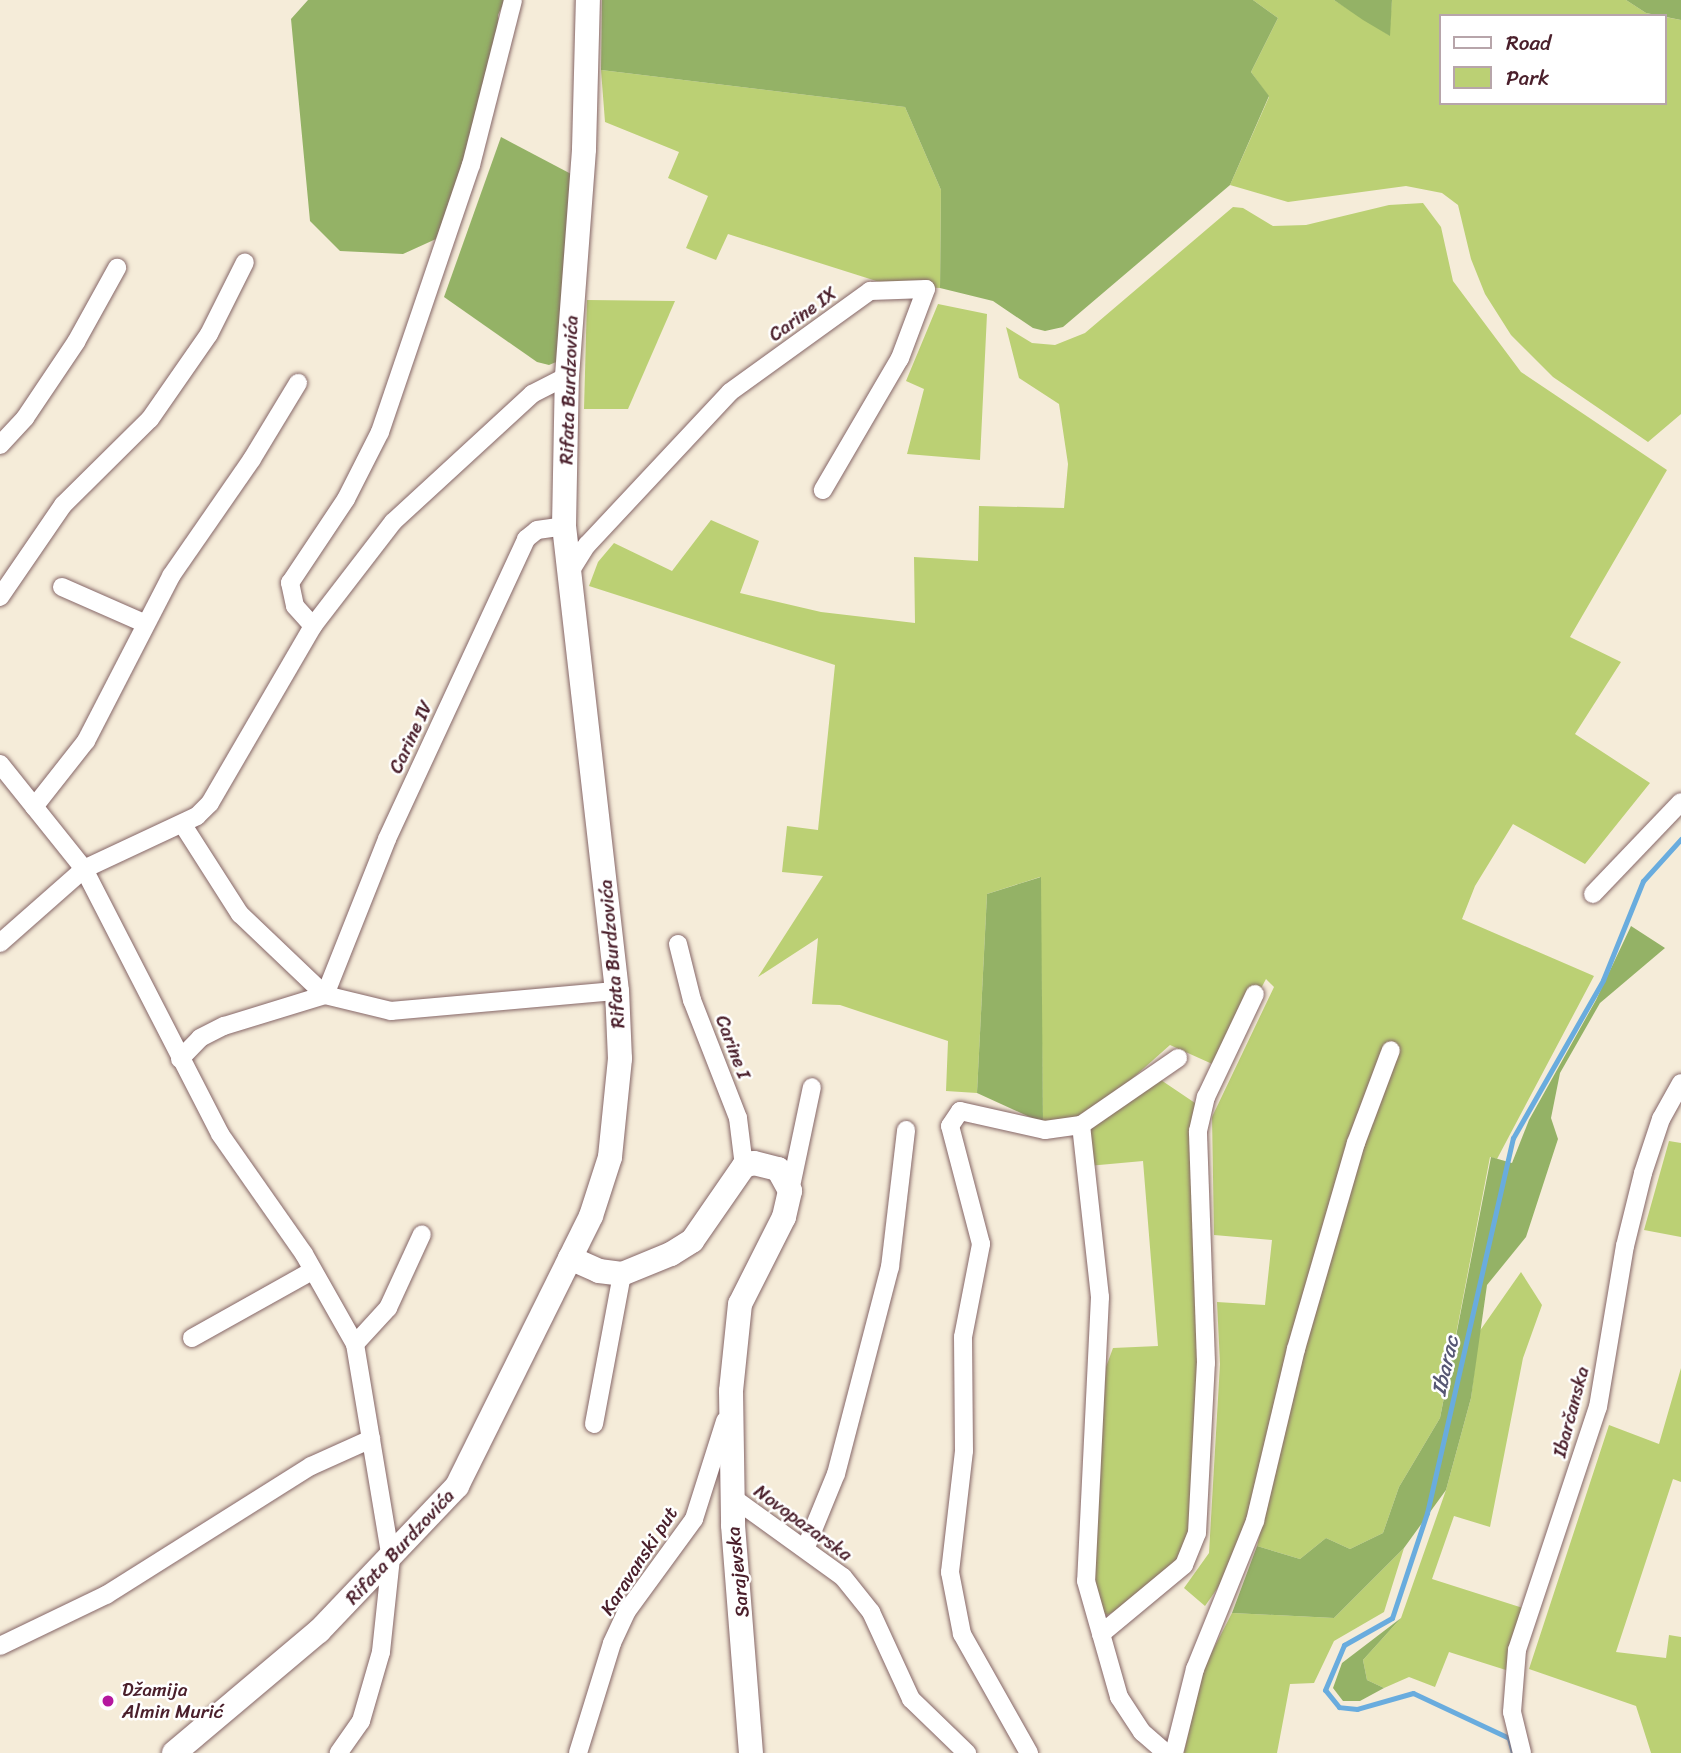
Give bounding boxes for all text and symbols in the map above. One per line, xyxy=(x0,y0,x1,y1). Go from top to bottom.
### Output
legend xyxy=(1440,14,1667,105)
text: Road xyxy=(1506,24,1551,62)
text: Park xyxy=(1506,59,1549,97)
street label: Carine IX xyxy=(764,282,842,346)
street label: Rifata Burdzovića xyxy=(555,315,583,465)
street label: Carine IV xyxy=(384,697,438,777)
street label: Rifata Burdzovića xyxy=(594,879,630,1029)
street label: Carine I xyxy=(710,1012,756,1082)
water label: Ibarac xyxy=(1426,1334,1464,1398)
street label: Ibarčanska xyxy=(1548,1364,1594,1460)
street label: Novopazarska xyxy=(750,1480,856,1566)
street label: Rifata Burdzovića xyxy=(341,1485,459,1609)
street label: Karavanski put xyxy=(595,1503,683,1619)
street label: Sarajevska xyxy=(722,1525,754,1619)
place label: Džamija Almin Murić xyxy=(122,1679,223,1723)
marker: Džamija Almin Murić xyxy=(100,1693,116,1709)

